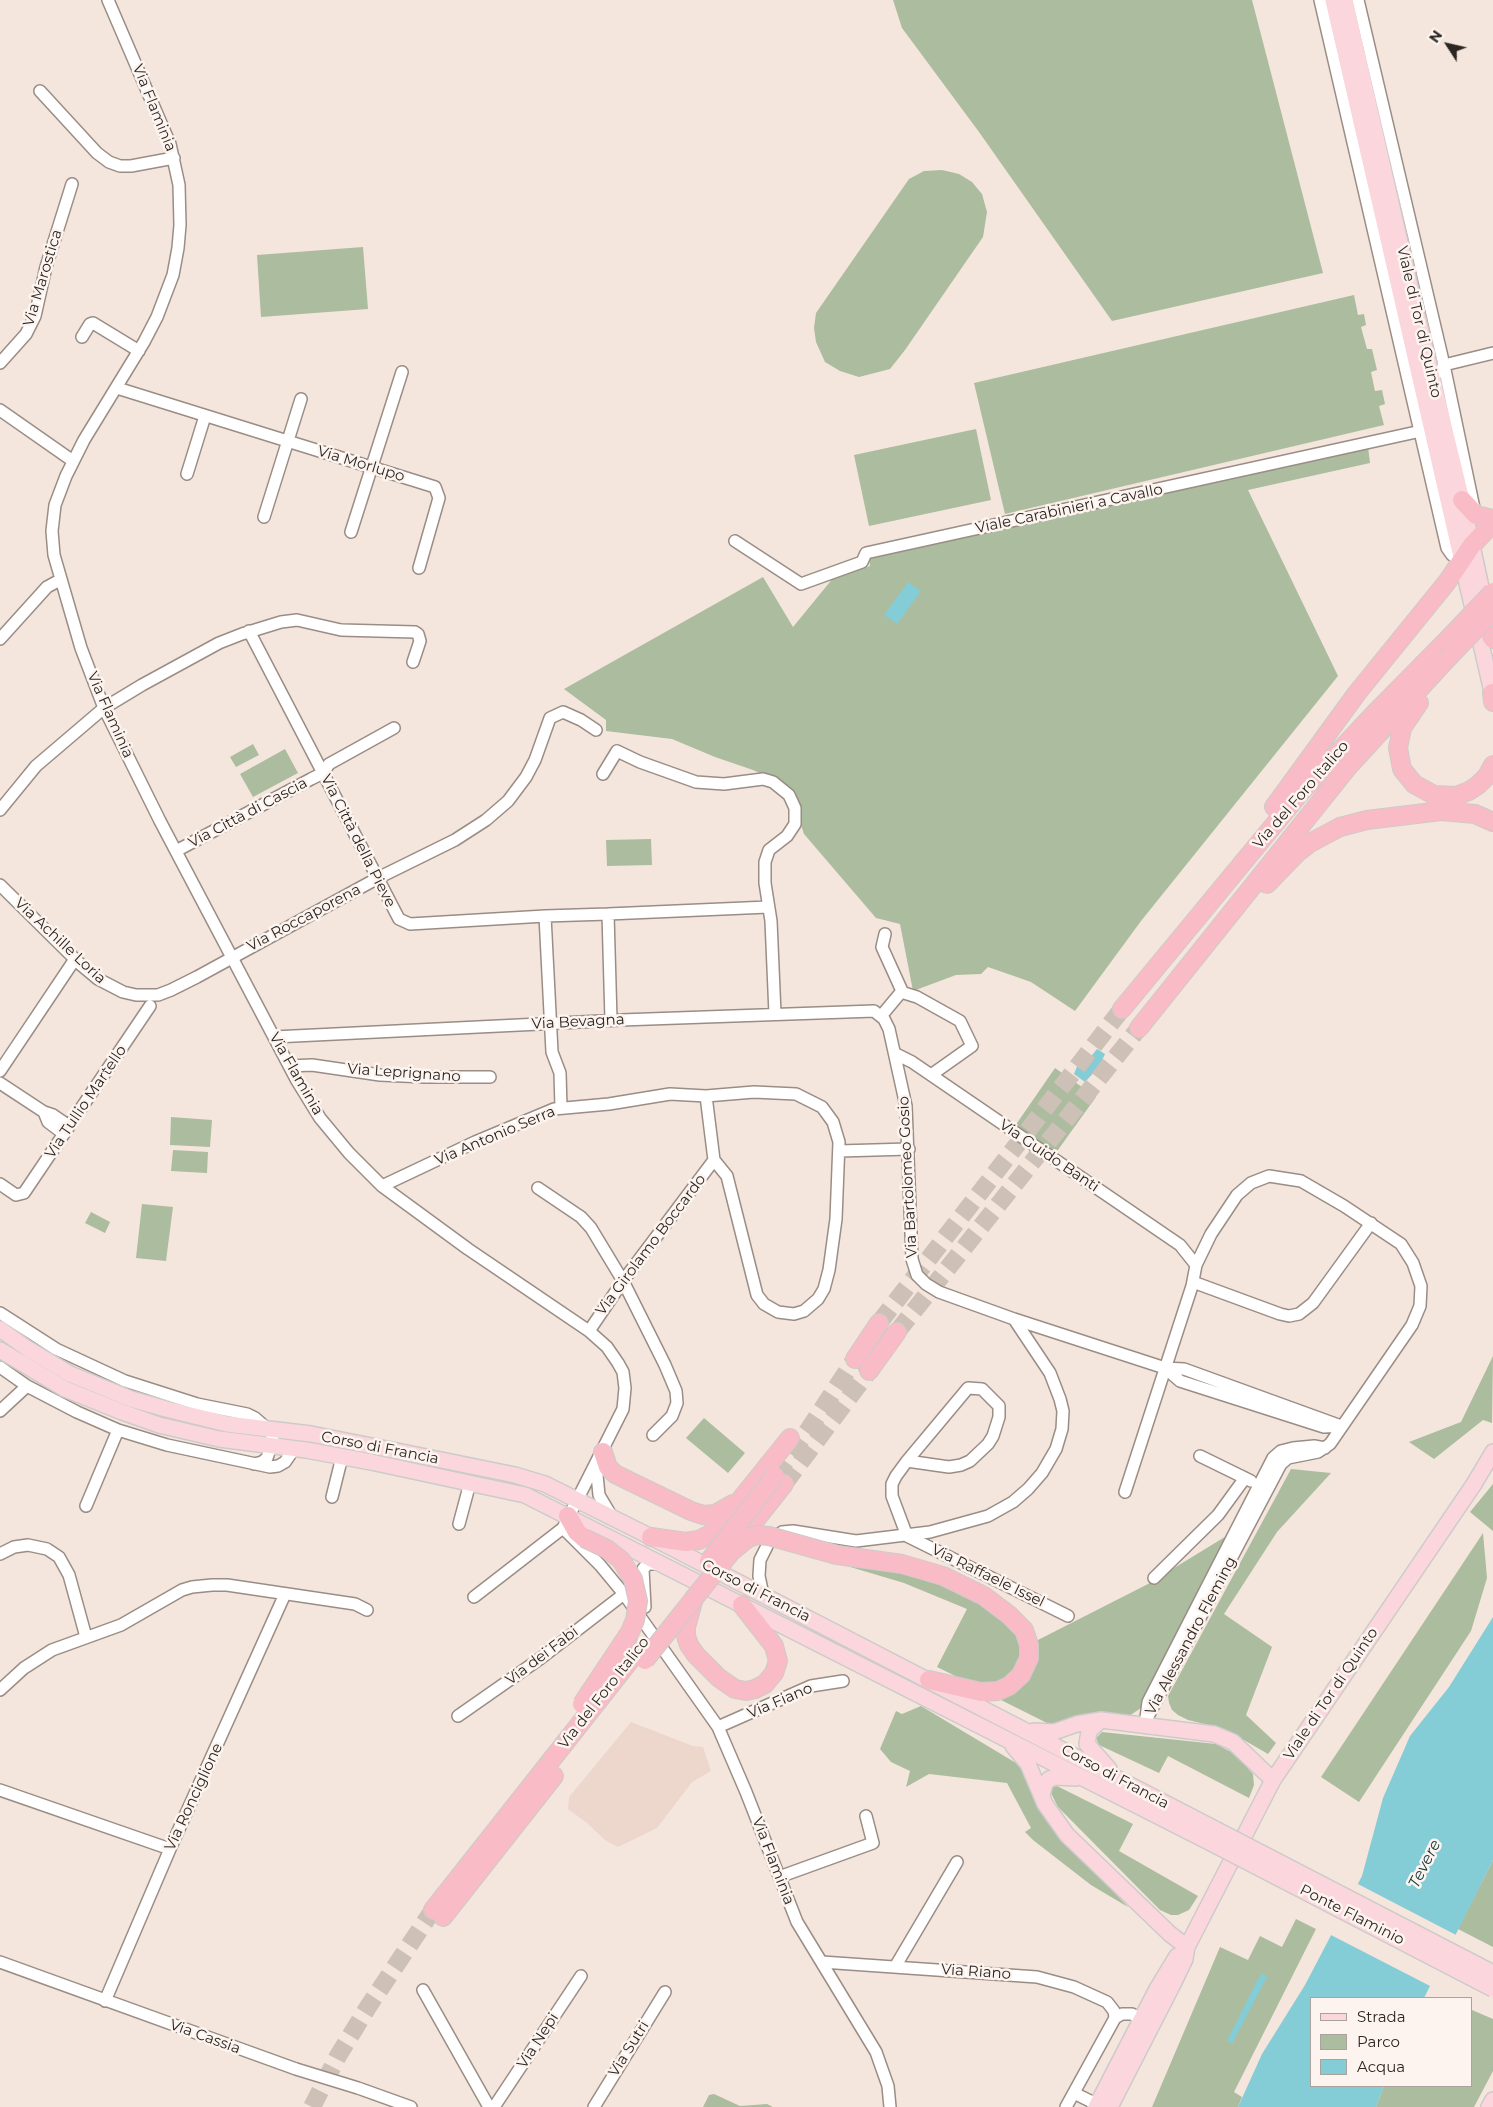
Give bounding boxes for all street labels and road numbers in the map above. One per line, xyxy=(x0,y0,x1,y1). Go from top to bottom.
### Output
street label: Via Flaminia xyxy=(128,62,180,154)
street label: Via Marostica xyxy=(20,227,66,329)
street label: Viale di Tor di Quinto xyxy=(1393,244,1445,400)
street label: Via Morlupo xyxy=(315,442,407,486)
street label: Viale Carabinieri a Cavallo xyxy=(974,480,1164,538)
street label: Via Flaminia xyxy=(83,669,137,761)
street label: Via del Foro Italico xyxy=(1249,737,1353,853)
street label: Via Città della Pieve xyxy=(317,772,399,910)
street label: Via Città di Cascia xyxy=(185,774,311,852)
street label: Via Roccaporena xyxy=(244,880,364,956)
street label: Via Achille Loria xyxy=(11,894,109,988)
street label: Via Bevagna xyxy=(531,1011,625,1033)
street label: Via Flaminia xyxy=(265,1030,327,1118)
street label: Via Tullio Martello xyxy=(41,1042,131,1162)
street label: Via Leprignano xyxy=(347,1060,461,1086)
street label: Via Bartolomeo Gosio xyxy=(895,1096,921,1258)
street label: Via Antonio Serra xyxy=(432,1102,558,1170)
street label: Via Guido Banti xyxy=(996,1116,1102,1196)
street label: Via Girolamo Boccardo xyxy=(592,1171,710,1319)
street label: Corso di Francia xyxy=(320,1428,440,1468)
street label: Via Raffaele Issel xyxy=(928,1541,1048,1611)
street label: Via Alessandro Fleming xyxy=(1142,1554,1240,1718)
street label: Corso di Francia xyxy=(699,1556,813,1626)
street label: Via dei Fabi xyxy=(502,1623,582,1689)
street label: Viale di Tor di Quinto xyxy=(1280,1624,1382,1764)
street label: Via del Foro Italico xyxy=(555,1633,653,1753)
street label: Via Fiano xyxy=(745,1679,815,1723)
street label: Via Ronciglione xyxy=(161,1740,227,1854)
street label: Corso di Francia xyxy=(1058,1741,1172,1813)
street label: Via Flaminia xyxy=(748,1815,798,1907)
street label: Ponte Flaminio xyxy=(1297,1881,1407,1949)
street label: Via Riano xyxy=(940,1961,1012,1983)
street label: Via Nepi xyxy=(513,2010,563,2072)
street label: Via Cassia xyxy=(167,2016,243,2058)
street label: Via Sutri xyxy=(605,2018,653,2080)

